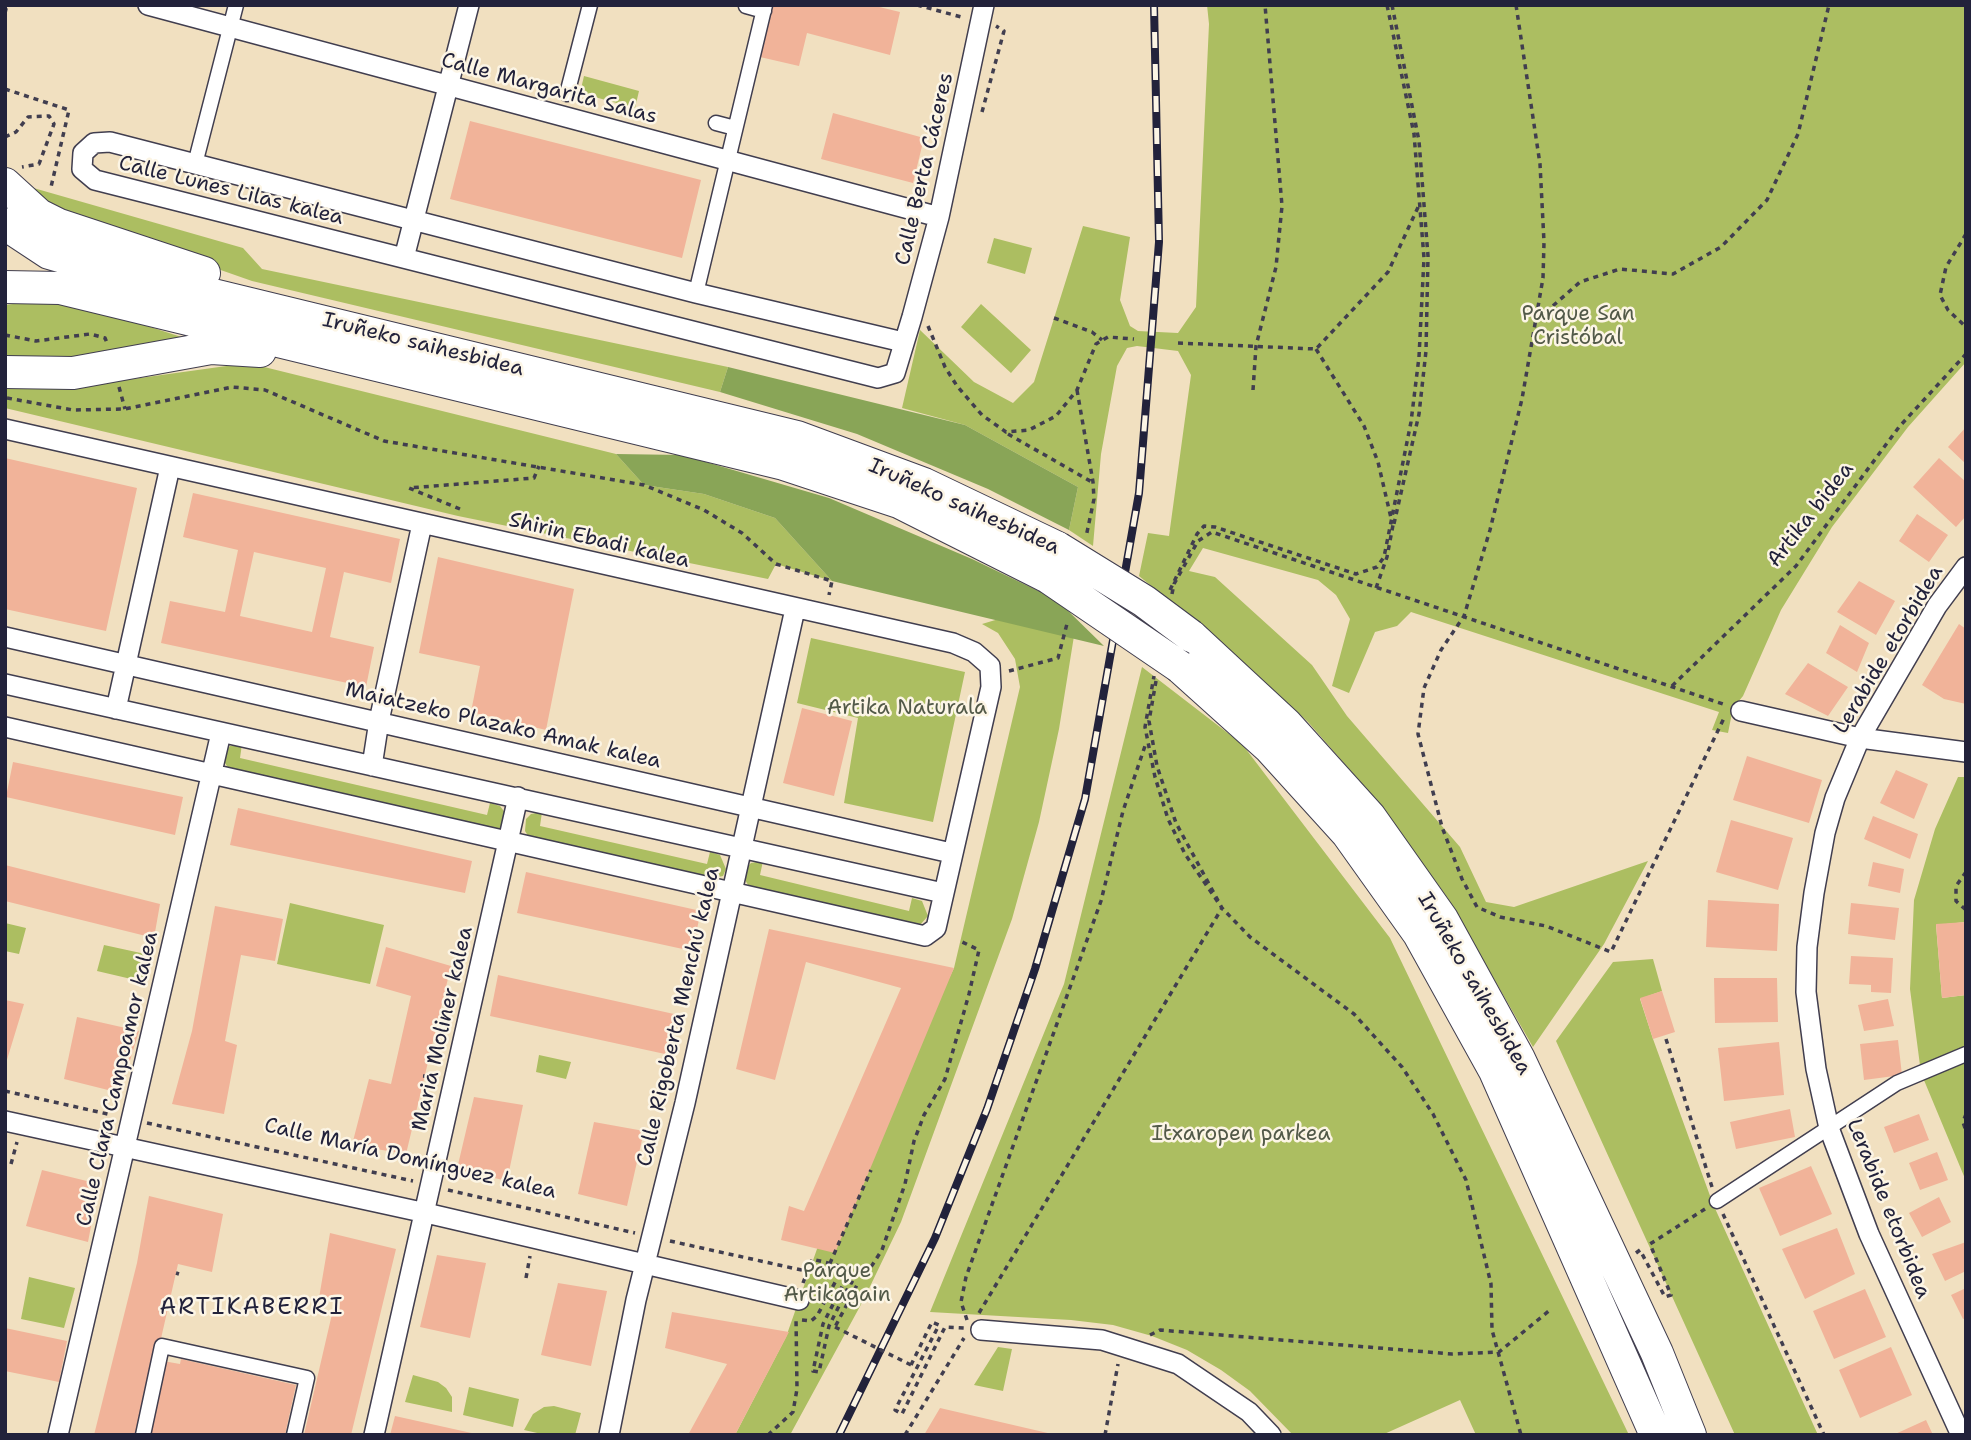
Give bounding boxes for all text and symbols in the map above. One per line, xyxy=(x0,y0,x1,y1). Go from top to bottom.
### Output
street label: Calle Margarita Salas xyxy=(438,48,660,130)
street label: Calle Berta Cáceres xyxy=(891,70,959,268)
street label: Calle Lunes Lilas kalea xyxy=(116,151,346,231)
park label: Parque San Cristóbal xyxy=(1521,302,1635,352)
street label: Iruñeko saihesbidea xyxy=(320,308,526,382)
street label: Iruñeko saihesbidea xyxy=(865,454,1063,560)
street label: Artika bidea xyxy=(1762,458,1860,572)
street label: Shirin Ebadi kalea xyxy=(506,508,692,574)
street label: Lerabide etorbidea xyxy=(1829,561,1949,739)
street label: Maiatzeko Plazako Amak kalea xyxy=(343,677,663,775)
park label: Artika Naturala xyxy=(827,696,987,722)
street label: Calle Rigoberta Menchú kalea xyxy=(632,865,726,1169)
street label: Iruñeko saihesbidea xyxy=(1411,888,1537,1080)
street label: Maria Moliner kalea xyxy=(407,924,479,1134)
street label: Calle Clara Campoamor kalea xyxy=(72,929,164,1229)
street label: Calle María Domínguez kalea xyxy=(262,1113,558,1205)
street label: Lerabide etorbidea xyxy=(1840,1115,1936,1303)
park label: Itxaropen parkea xyxy=(1152,1122,1330,1148)
park label: Parque Artikagain xyxy=(783,1259,891,1309)
district label: ARTIKABERRI xyxy=(161,1294,343,1322)

